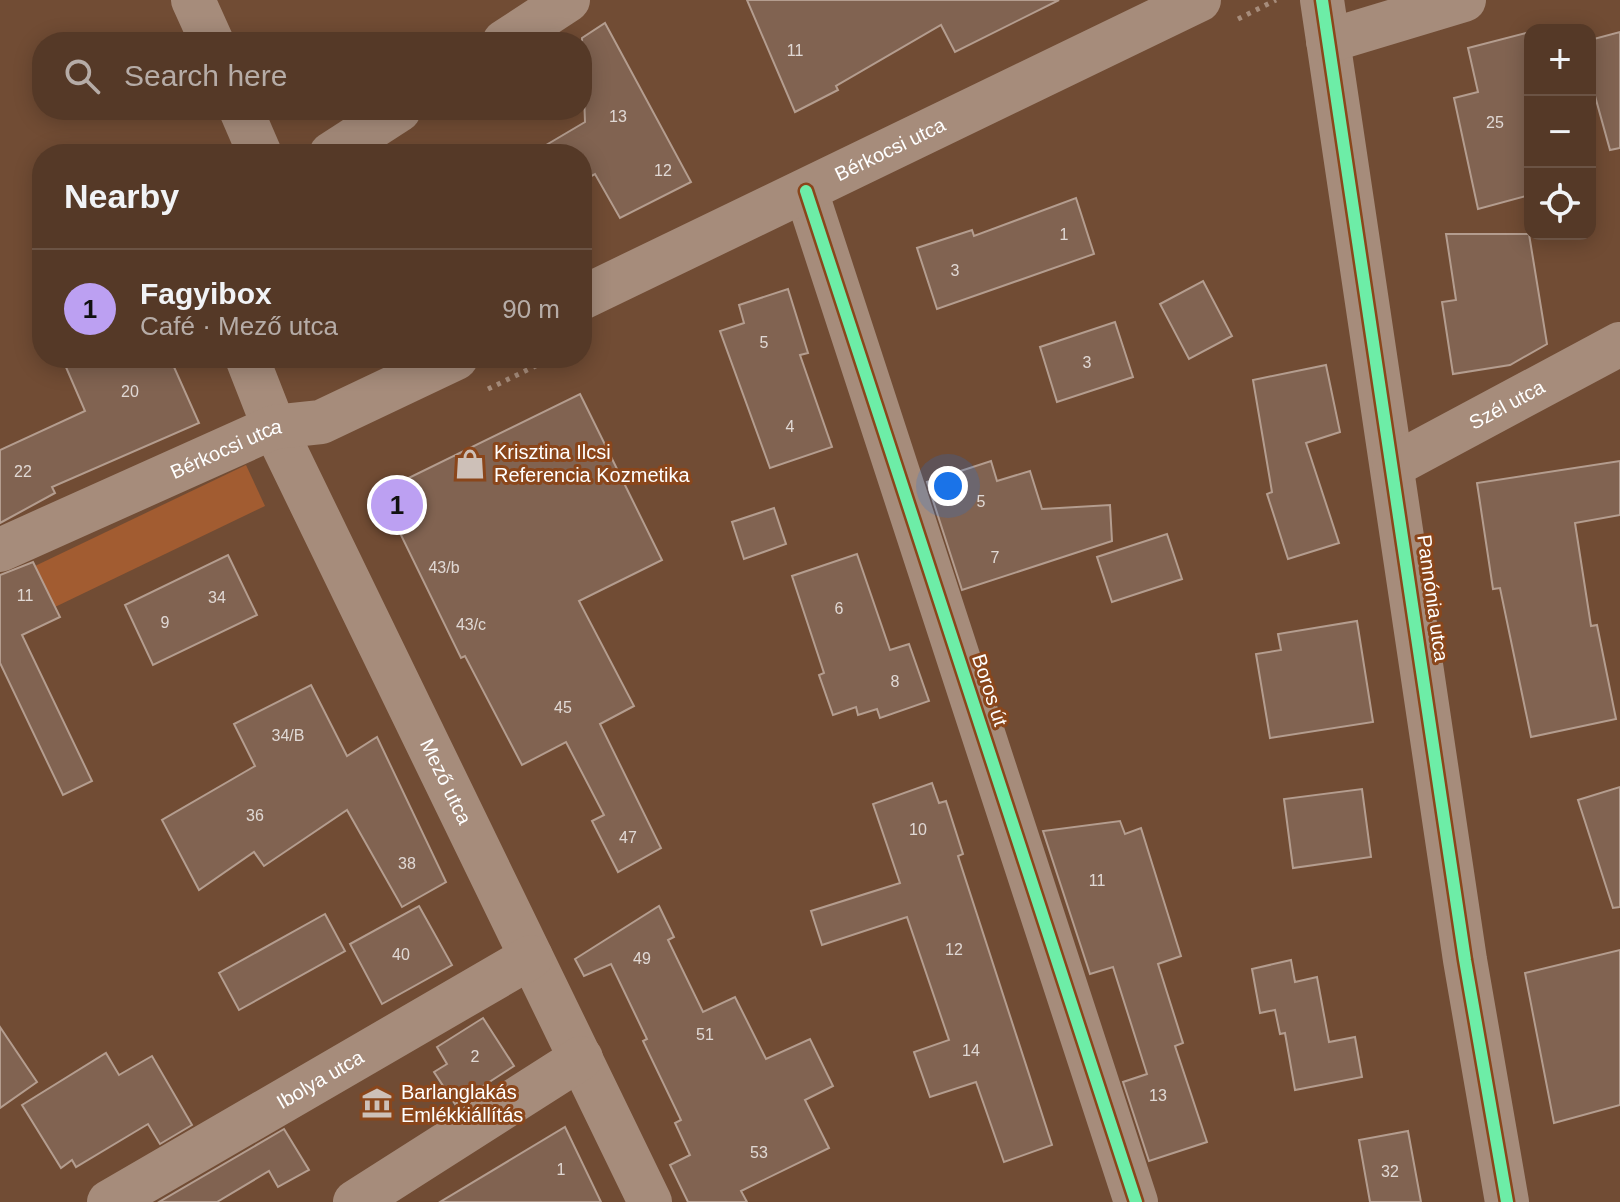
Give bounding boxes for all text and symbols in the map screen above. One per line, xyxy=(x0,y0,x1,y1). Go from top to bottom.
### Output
map controls xyxy=(1524,24,1596,240)
button: + xyxy=(1524,24,1596,96)
search box xyxy=(32,32,592,120)
house number: 11 xyxy=(787,42,803,59)
icon: search xyxy=(60,54,104,98)
text: Search here xyxy=(124,59,287,92)
button: − xyxy=(1524,96,1596,168)
house number: 13 xyxy=(609,108,627,125)
street label: Bérkocsi utca xyxy=(831,113,950,185)
house number: 25 xyxy=(1486,114,1504,131)
house number: 12 xyxy=(654,162,672,179)
button: locate xyxy=(1524,168,1596,240)
text: Nearby xyxy=(64,177,179,215)
house number: 1 xyxy=(1060,226,1069,243)
house number: 3 xyxy=(951,262,960,279)
text: Fagyibox xyxy=(140,277,272,310)
text: 1 xyxy=(83,294,97,324)
text: 90 m xyxy=(502,294,560,324)
text: Café · Mező utca xyxy=(140,311,338,341)
house number: 5 xyxy=(760,334,769,351)
house number: 3 xyxy=(1083,354,1092,371)
street label: Szél utca xyxy=(1465,375,1549,434)
house number: 20 xyxy=(121,383,139,400)
street label: Bérkocsi utca xyxy=(167,415,284,483)
house number: 4 xyxy=(786,418,795,435)
place label: Krisztina Ilcsi Referencia Kozmetika xyxy=(494,441,691,486)
shop icon: Krisztina Ilcsi Referencia Kozmetika xyxy=(453,447,487,481)
house number: 22 xyxy=(14,463,32,480)
your location xyxy=(928,466,968,506)
pin: 1 xyxy=(371,475,423,535)
house number: 5 xyxy=(977,493,986,510)
street label: Pannónia utca xyxy=(1413,533,1453,664)
house number: 7 xyxy=(991,549,1000,566)
house number: 43/b xyxy=(428,559,460,576)
house number: 11 xyxy=(17,587,33,604)
house number: 34 xyxy=(208,589,226,606)
house number: 6 xyxy=(835,600,844,617)
house number: 9 xyxy=(161,614,170,631)
house number: 43/c xyxy=(456,616,486,633)
street label: Boros út xyxy=(968,651,1012,729)
house number: 8 xyxy=(891,673,900,690)
house number: 45 xyxy=(554,699,572,716)
house number: 34/B xyxy=(272,727,304,744)
street label: Mező utca xyxy=(416,735,476,829)
house number: 36 xyxy=(246,807,264,824)
house number: 10 xyxy=(909,821,927,838)
house number: 47 xyxy=(619,829,637,846)
house number: 38 xyxy=(398,855,416,872)
house number: 11 xyxy=(1089,872,1105,889)
house number: 12 xyxy=(945,941,963,958)
house number: 40 xyxy=(392,946,410,963)
house number: 49 xyxy=(633,950,651,967)
house number: 51 xyxy=(696,1026,714,1043)
house number: 14 xyxy=(962,1042,980,1059)
street label: Ibolya utca xyxy=(273,1045,368,1113)
house number: 2 xyxy=(471,1048,480,1065)
place label: Barlanglakás Emlékkiállítás xyxy=(401,1081,523,1126)
museum icon: Barlanglakás Emlékkiállítás xyxy=(360,1086,394,1120)
house number: 13 xyxy=(1149,1087,1167,1104)
house number: 53 xyxy=(750,1144,768,1161)
house number: 1 xyxy=(557,1161,566,1178)
house number: 32 xyxy=(1381,1163,1399,1180)

